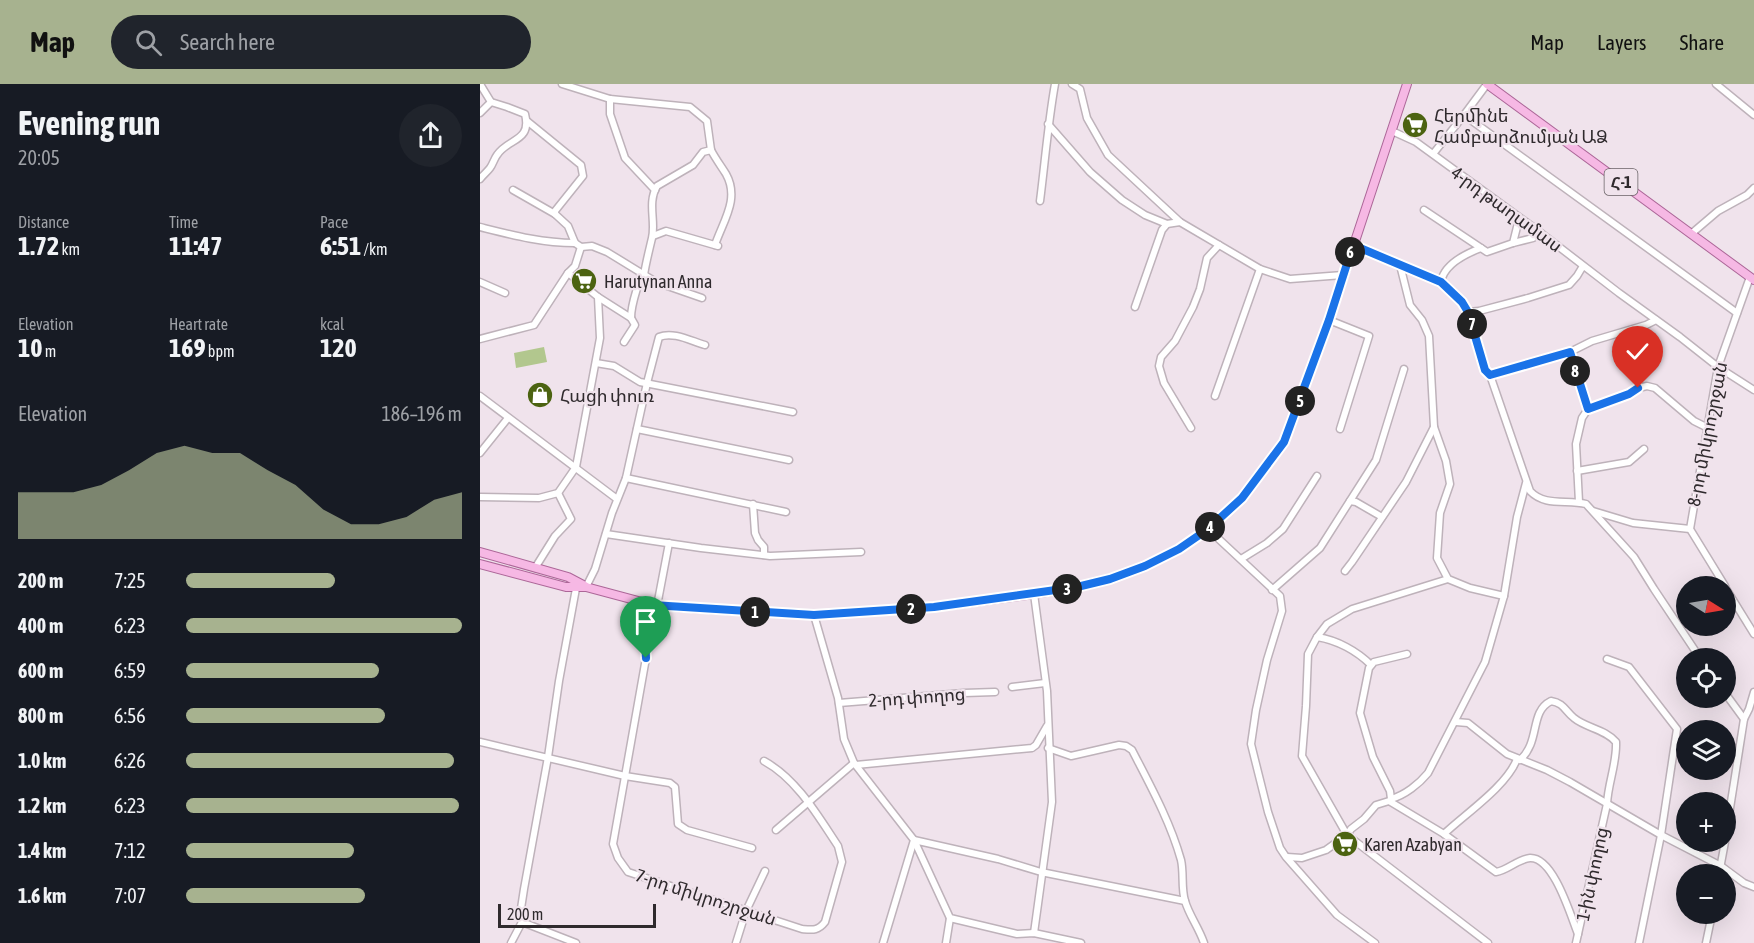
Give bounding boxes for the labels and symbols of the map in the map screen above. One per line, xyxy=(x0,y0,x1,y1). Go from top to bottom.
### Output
place label: Հերմինե Համբարձումյան ԱՁ xyxy=(1434,105,1608,147)
supermarket icon: Հերմինե Համբարձումյան ԱՁ xyxy=(1400,110,1430,140)
street label: 4-րդ թաղամաս xyxy=(1448,162,1566,256)
road number: Հ-1 xyxy=(1604,169,1638,195)
pin: 6 xyxy=(1335,237,1365,267)
supermarket icon: Harutynan Anna xyxy=(569,266,599,296)
place label: Harutynan Anna xyxy=(604,271,712,292)
pin: 7 xyxy=(1457,309,1487,339)
pin xyxy=(1612,326,1663,388)
pin: 8 xyxy=(1560,356,1590,386)
street label: 8-րդ միկրոշրջան xyxy=(1683,360,1731,508)
shop icon: Հացի փուռ xyxy=(525,380,555,410)
place label: Հացի փուռ xyxy=(560,385,654,406)
pin: 5 xyxy=(1285,386,1315,416)
pin: 4 xyxy=(1195,512,1225,542)
pin: 3 xyxy=(1052,574,1082,604)
north arrow xyxy=(1676,576,1736,636)
pin: 2 xyxy=(896,594,926,624)
pin xyxy=(620,596,671,658)
pin: 1 xyxy=(740,597,770,627)
street label: 2-րդ փողոց xyxy=(868,683,966,711)
street label: 1-ին փողոց xyxy=(1572,825,1612,923)
supermarket icon: Karen Azabyan xyxy=(1330,829,1360,859)
place label: Karen Azabyan xyxy=(1364,834,1462,855)
street label: 7-րդ միկրոշրջան xyxy=(633,864,779,930)
scale bar xyxy=(498,901,656,928)

